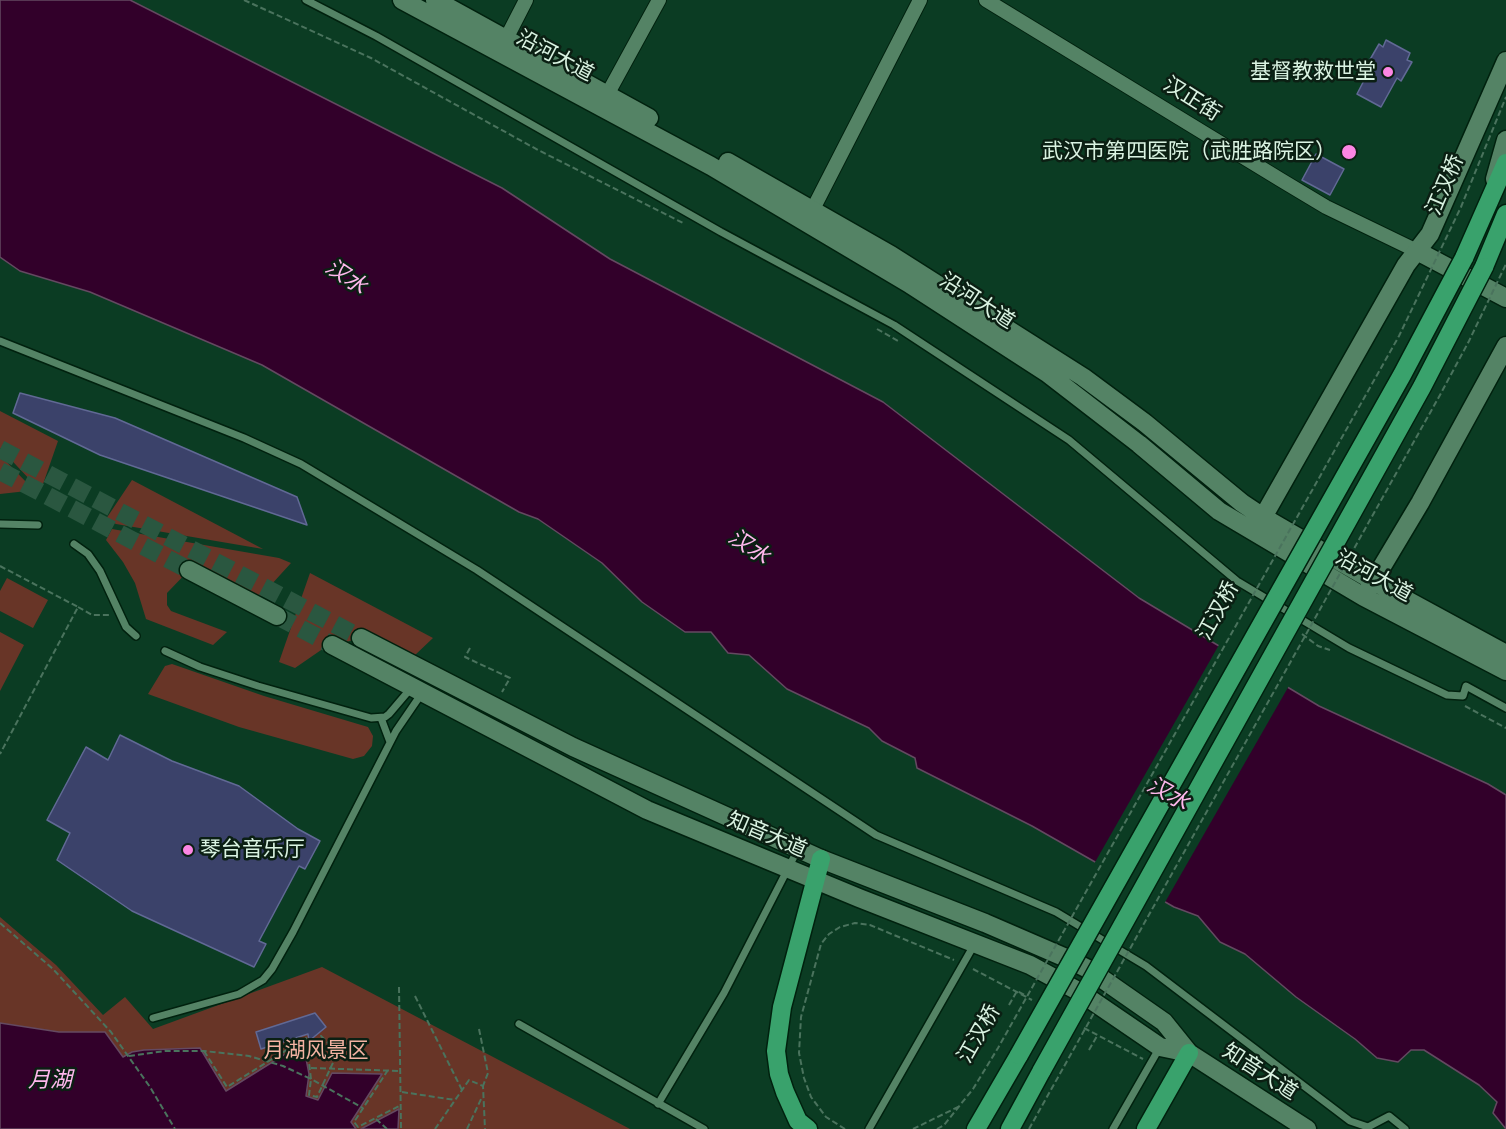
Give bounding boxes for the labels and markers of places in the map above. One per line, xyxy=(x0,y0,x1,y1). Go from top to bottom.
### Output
place label: 基督教救世堂 xyxy=(1250,59,1376,85)
marker: 基督教救世堂 xyxy=(1381,65,1395,79)
place label: 武汉市第四医院（武胜路院区） xyxy=(1042,139,1336,165)
marker: 武汉市第四医院（武胜路院区） xyxy=(1340,143,1358,161)
place label: 琴台音乐厅 xyxy=(200,837,305,863)
marker: 琴台音乐厅 xyxy=(181,843,195,857)

